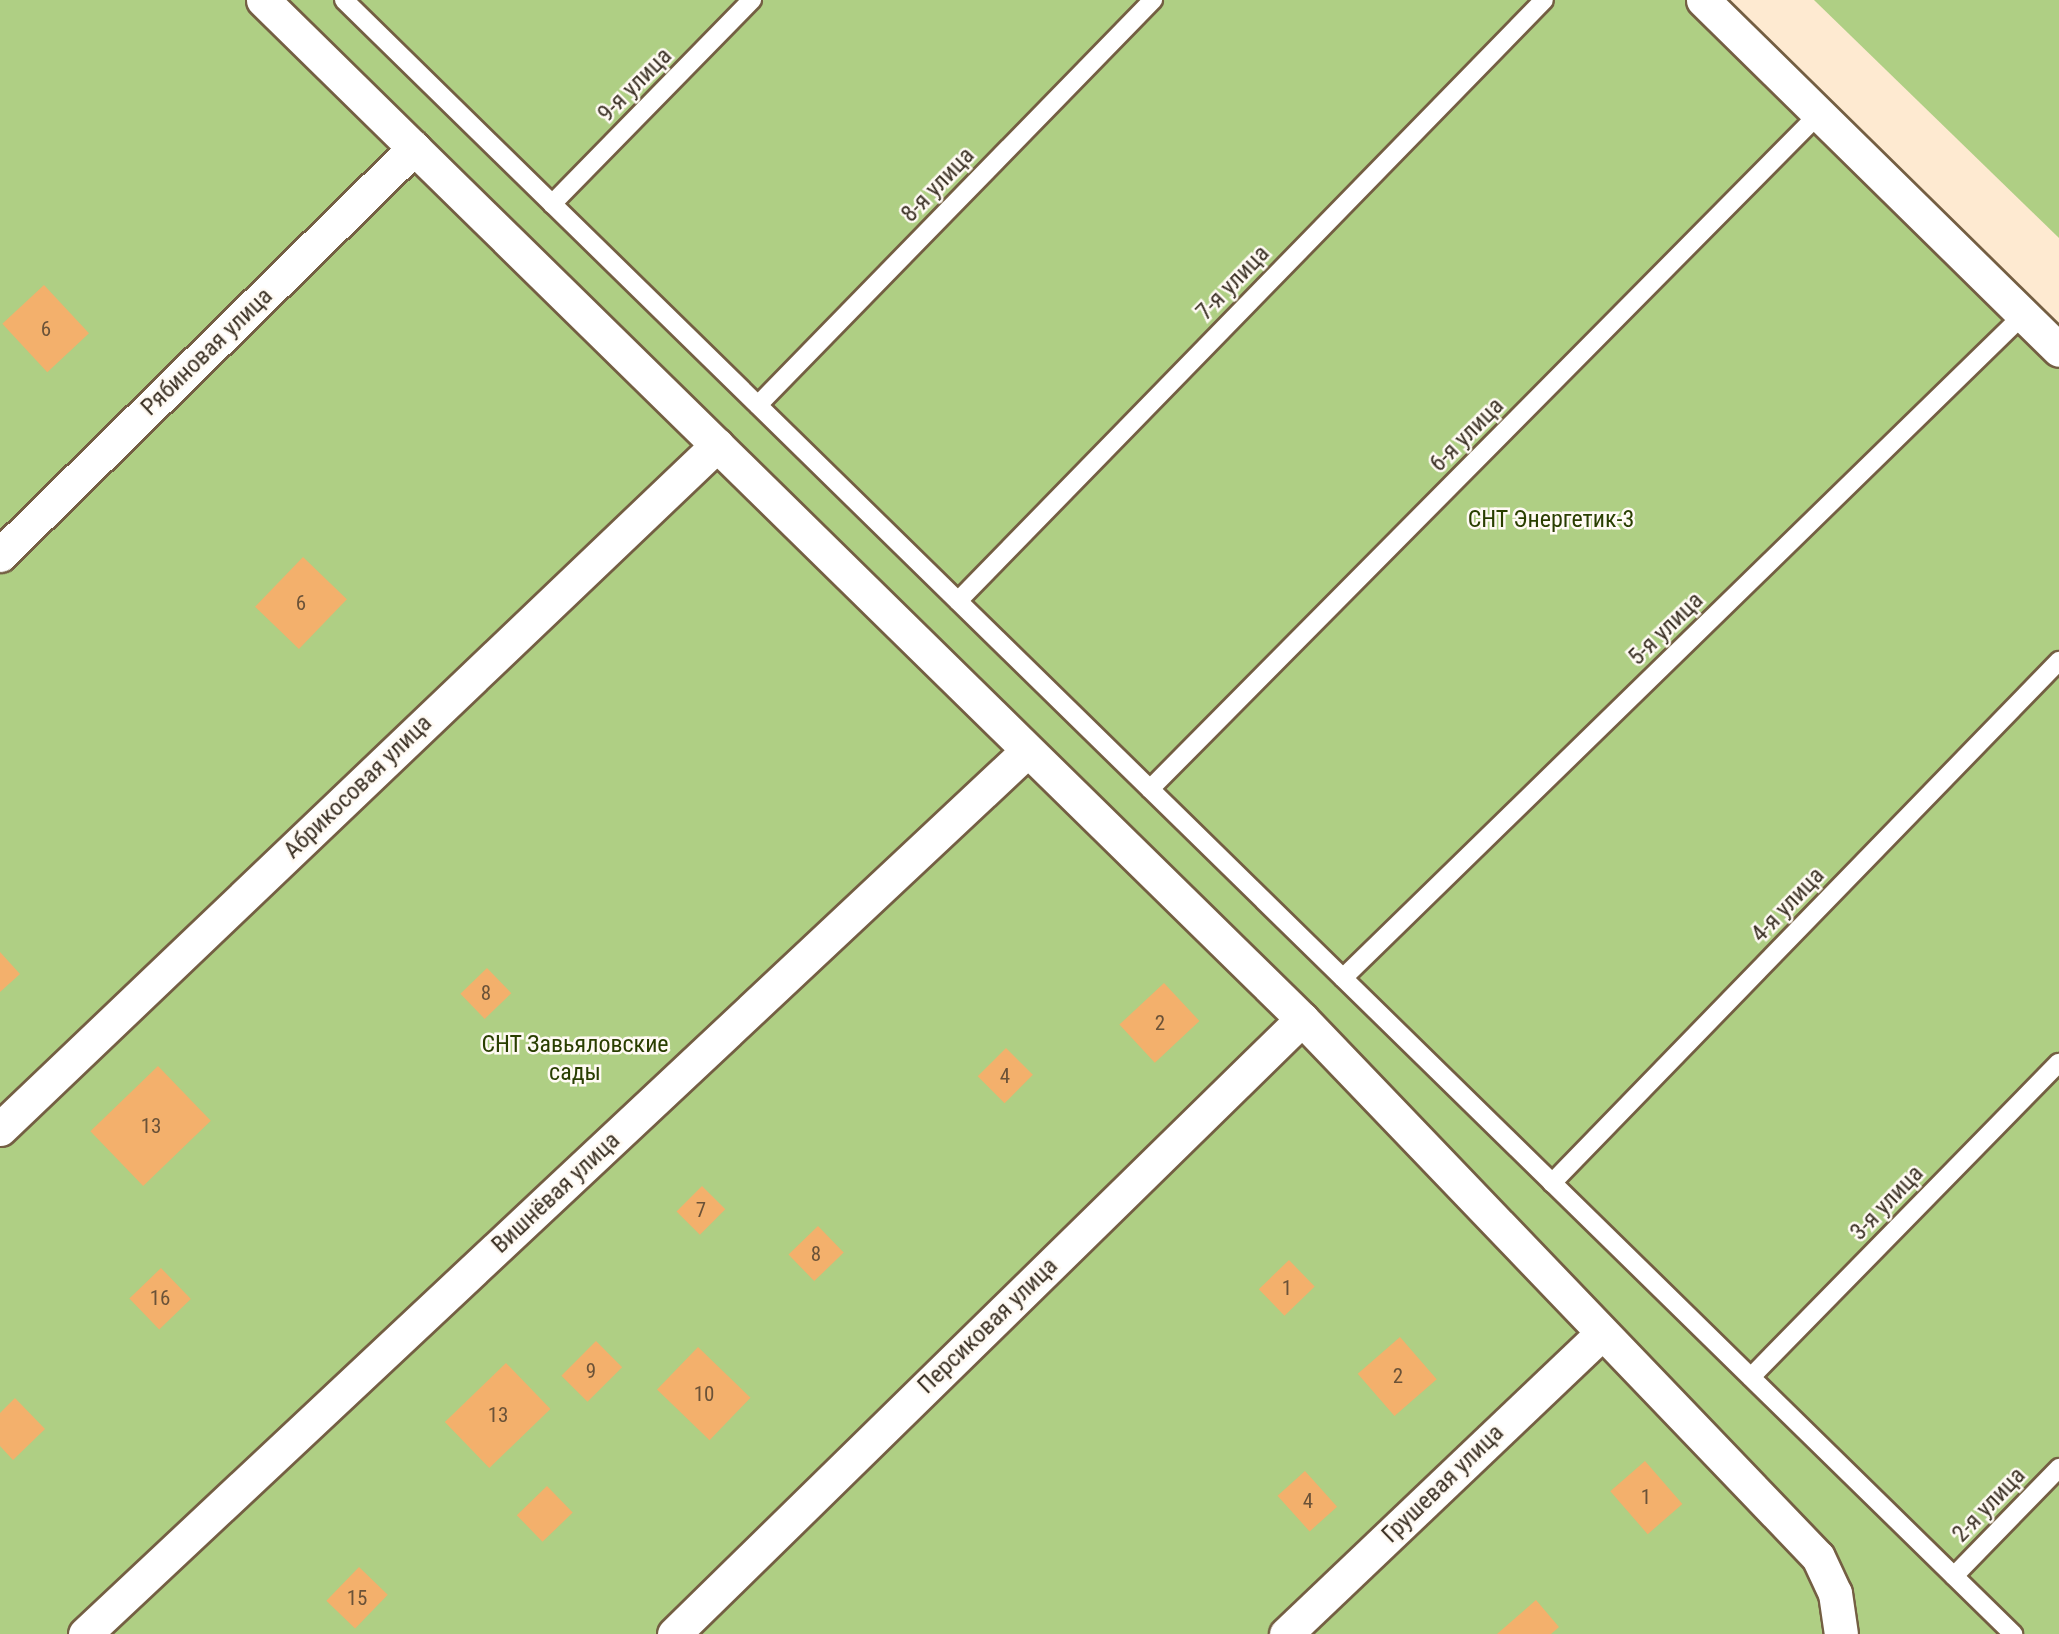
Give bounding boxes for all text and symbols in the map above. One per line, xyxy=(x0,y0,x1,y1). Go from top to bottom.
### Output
street label: 9-я улица xyxy=(592,42,678,128)
street label: 8-я улица xyxy=(895,142,981,228)
street label: 7-я улица xyxy=(1190,240,1276,326)
street label: Рябиновая улица xyxy=(135,282,279,422)
house number: 6 xyxy=(41,316,51,342)
street label: 6-я улица xyxy=(1424,392,1510,478)
park label: СНТ Энергетик-3 xyxy=(1467,506,1635,534)
street label: 5-я улица xyxy=(1623,586,1709,672)
house number: 6 xyxy=(296,590,306,616)
street label: Абрикосовая улица xyxy=(278,709,438,865)
street label: 4-я улица xyxy=(1745,862,1831,948)
house number: 8 xyxy=(481,980,491,1006)
house number: 2 xyxy=(1155,1010,1165,1036)
park label: СНТ Завьяловские сады xyxy=(481,1031,669,1087)
house number: 4 xyxy=(1000,1063,1010,1089)
house number: 13 xyxy=(141,1113,161,1139)
street label: Вишнёвая улица xyxy=(486,1126,626,1260)
street label: 3-я улица xyxy=(1844,1160,1930,1246)
house number: 7 xyxy=(696,1197,706,1223)
house number: 8 xyxy=(811,1241,821,1267)
street label: Персиковая улица xyxy=(912,1252,1064,1400)
house number: 1 xyxy=(1282,1275,1292,1301)
house number: 16 xyxy=(150,1285,170,1311)
house number: 9 xyxy=(586,1358,596,1384)
house number: 2 xyxy=(1393,1363,1403,1389)
house number: 10 xyxy=(694,1381,714,1407)
house number: 13 xyxy=(488,1402,508,1428)
street label: Грушевая улица xyxy=(1376,1419,1510,1549)
street label: 2-я улица xyxy=(1946,1462,2032,1548)
house number: 1 xyxy=(1641,1484,1651,1510)
house number: 4 xyxy=(1303,1488,1313,1514)
house number: 15 xyxy=(347,1585,367,1611)

